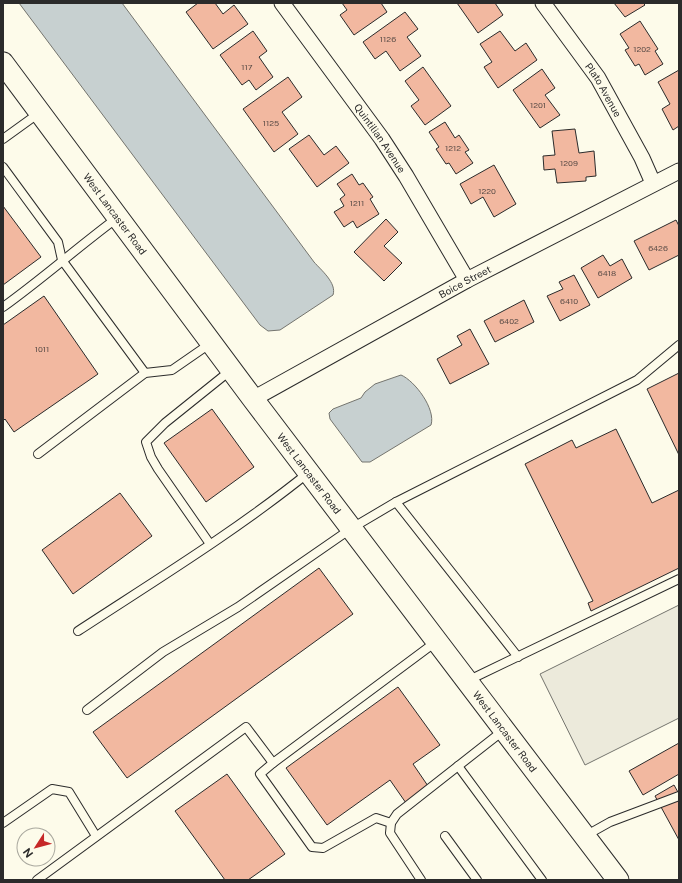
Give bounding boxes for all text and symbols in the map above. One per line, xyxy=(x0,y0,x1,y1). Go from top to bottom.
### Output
house number: 1126 xyxy=(380,34,396,44)
house number: 1202 xyxy=(633,44,651,54)
street label: Plato Avenue xyxy=(583,60,624,119)
house number: 117 xyxy=(241,62,253,72)
house number: 1201 xyxy=(530,100,546,110)
street label: Quintilian Avenue xyxy=(352,101,408,175)
house number: 1125 xyxy=(263,118,279,128)
house number: 1212 xyxy=(445,143,461,153)
house number: 1209 xyxy=(560,158,578,168)
street label: West Lancaster Road xyxy=(81,171,149,257)
house number: 1220 xyxy=(478,186,496,196)
house number: 1211 xyxy=(350,198,364,208)
house number: 6426 xyxy=(648,243,668,253)
street label: Boice Street xyxy=(436,263,493,301)
house number: 6418 xyxy=(598,268,616,278)
house number: 6410 xyxy=(560,296,578,306)
house number: 6402 xyxy=(499,316,519,326)
house number: 1011 xyxy=(35,344,49,354)
street label: West Lancaster Road xyxy=(275,430,344,516)
street label: West Lancaster Road xyxy=(471,689,540,774)
north arrow xyxy=(16,827,56,867)
text: N xyxy=(21,846,35,860)

